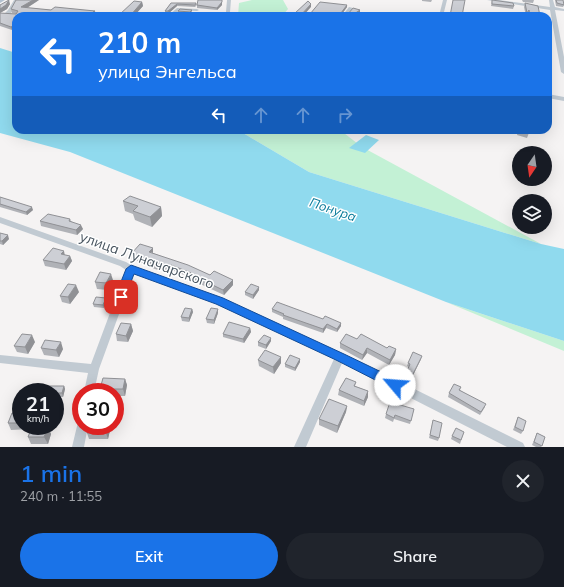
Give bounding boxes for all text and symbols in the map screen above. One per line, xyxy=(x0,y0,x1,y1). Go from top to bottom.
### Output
text: 210 m xyxy=(98,25,181,60)
icon: left xyxy=(32,28,84,80)
text: улица Энгельса xyxy=(98,60,237,83)
icon: left xyxy=(208,104,230,126)
icon: ahead xyxy=(250,104,272,126)
icon: ahead xyxy=(292,104,314,126)
icon: right xyxy=(334,104,356,126)
north arrow xyxy=(512,146,552,186)
map controls xyxy=(512,146,552,234)
water label: Понура xyxy=(308,194,358,224)
button: layers xyxy=(512,194,552,234)
street label: улица Луначарского xyxy=(77,227,217,293)
pin xyxy=(104,280,138,314)
icon: arrive xyxy=(110,286,132,308)
position arrow xyxy=(374,364,416,406)
speed limit sign: 30 xyxy=(72,383,124,435)
text: 21 xyxy=(26,391,50,416)
text: km/h xyxy=(27,412,49,425)
text: 1 min xyxy=(20,458,82,488)
button: close xyxy=(502,460,544,502)
text: 240 m · 11:55 xyxy=(20,488,102,504)
button: Exit xyxy=(20,533,278,579)
button: Share xyxy=(286,533,544,579)

